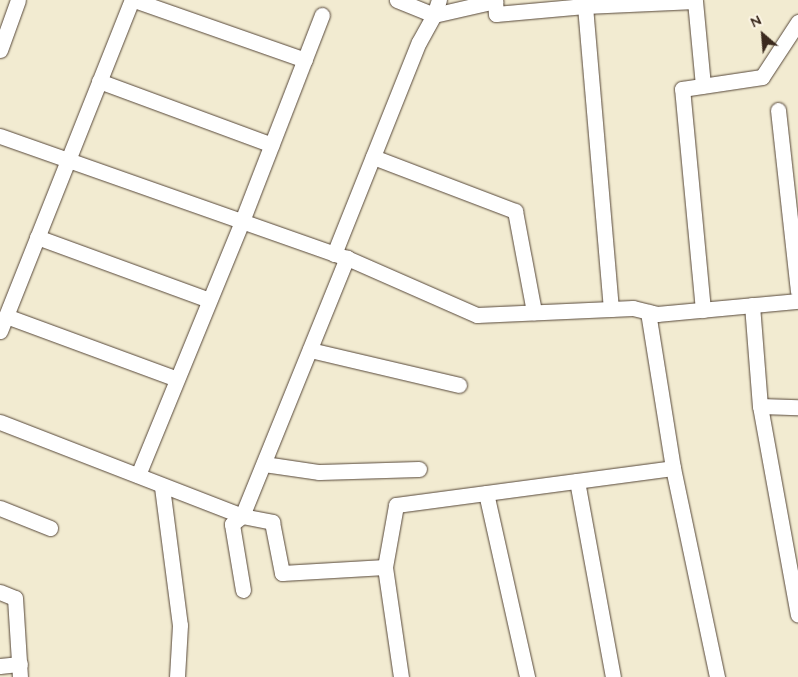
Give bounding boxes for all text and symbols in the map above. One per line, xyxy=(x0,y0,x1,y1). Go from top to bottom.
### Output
north arrow xyxy=(738,10,788,60)
text: N xyxy=(748,11,765,33)

